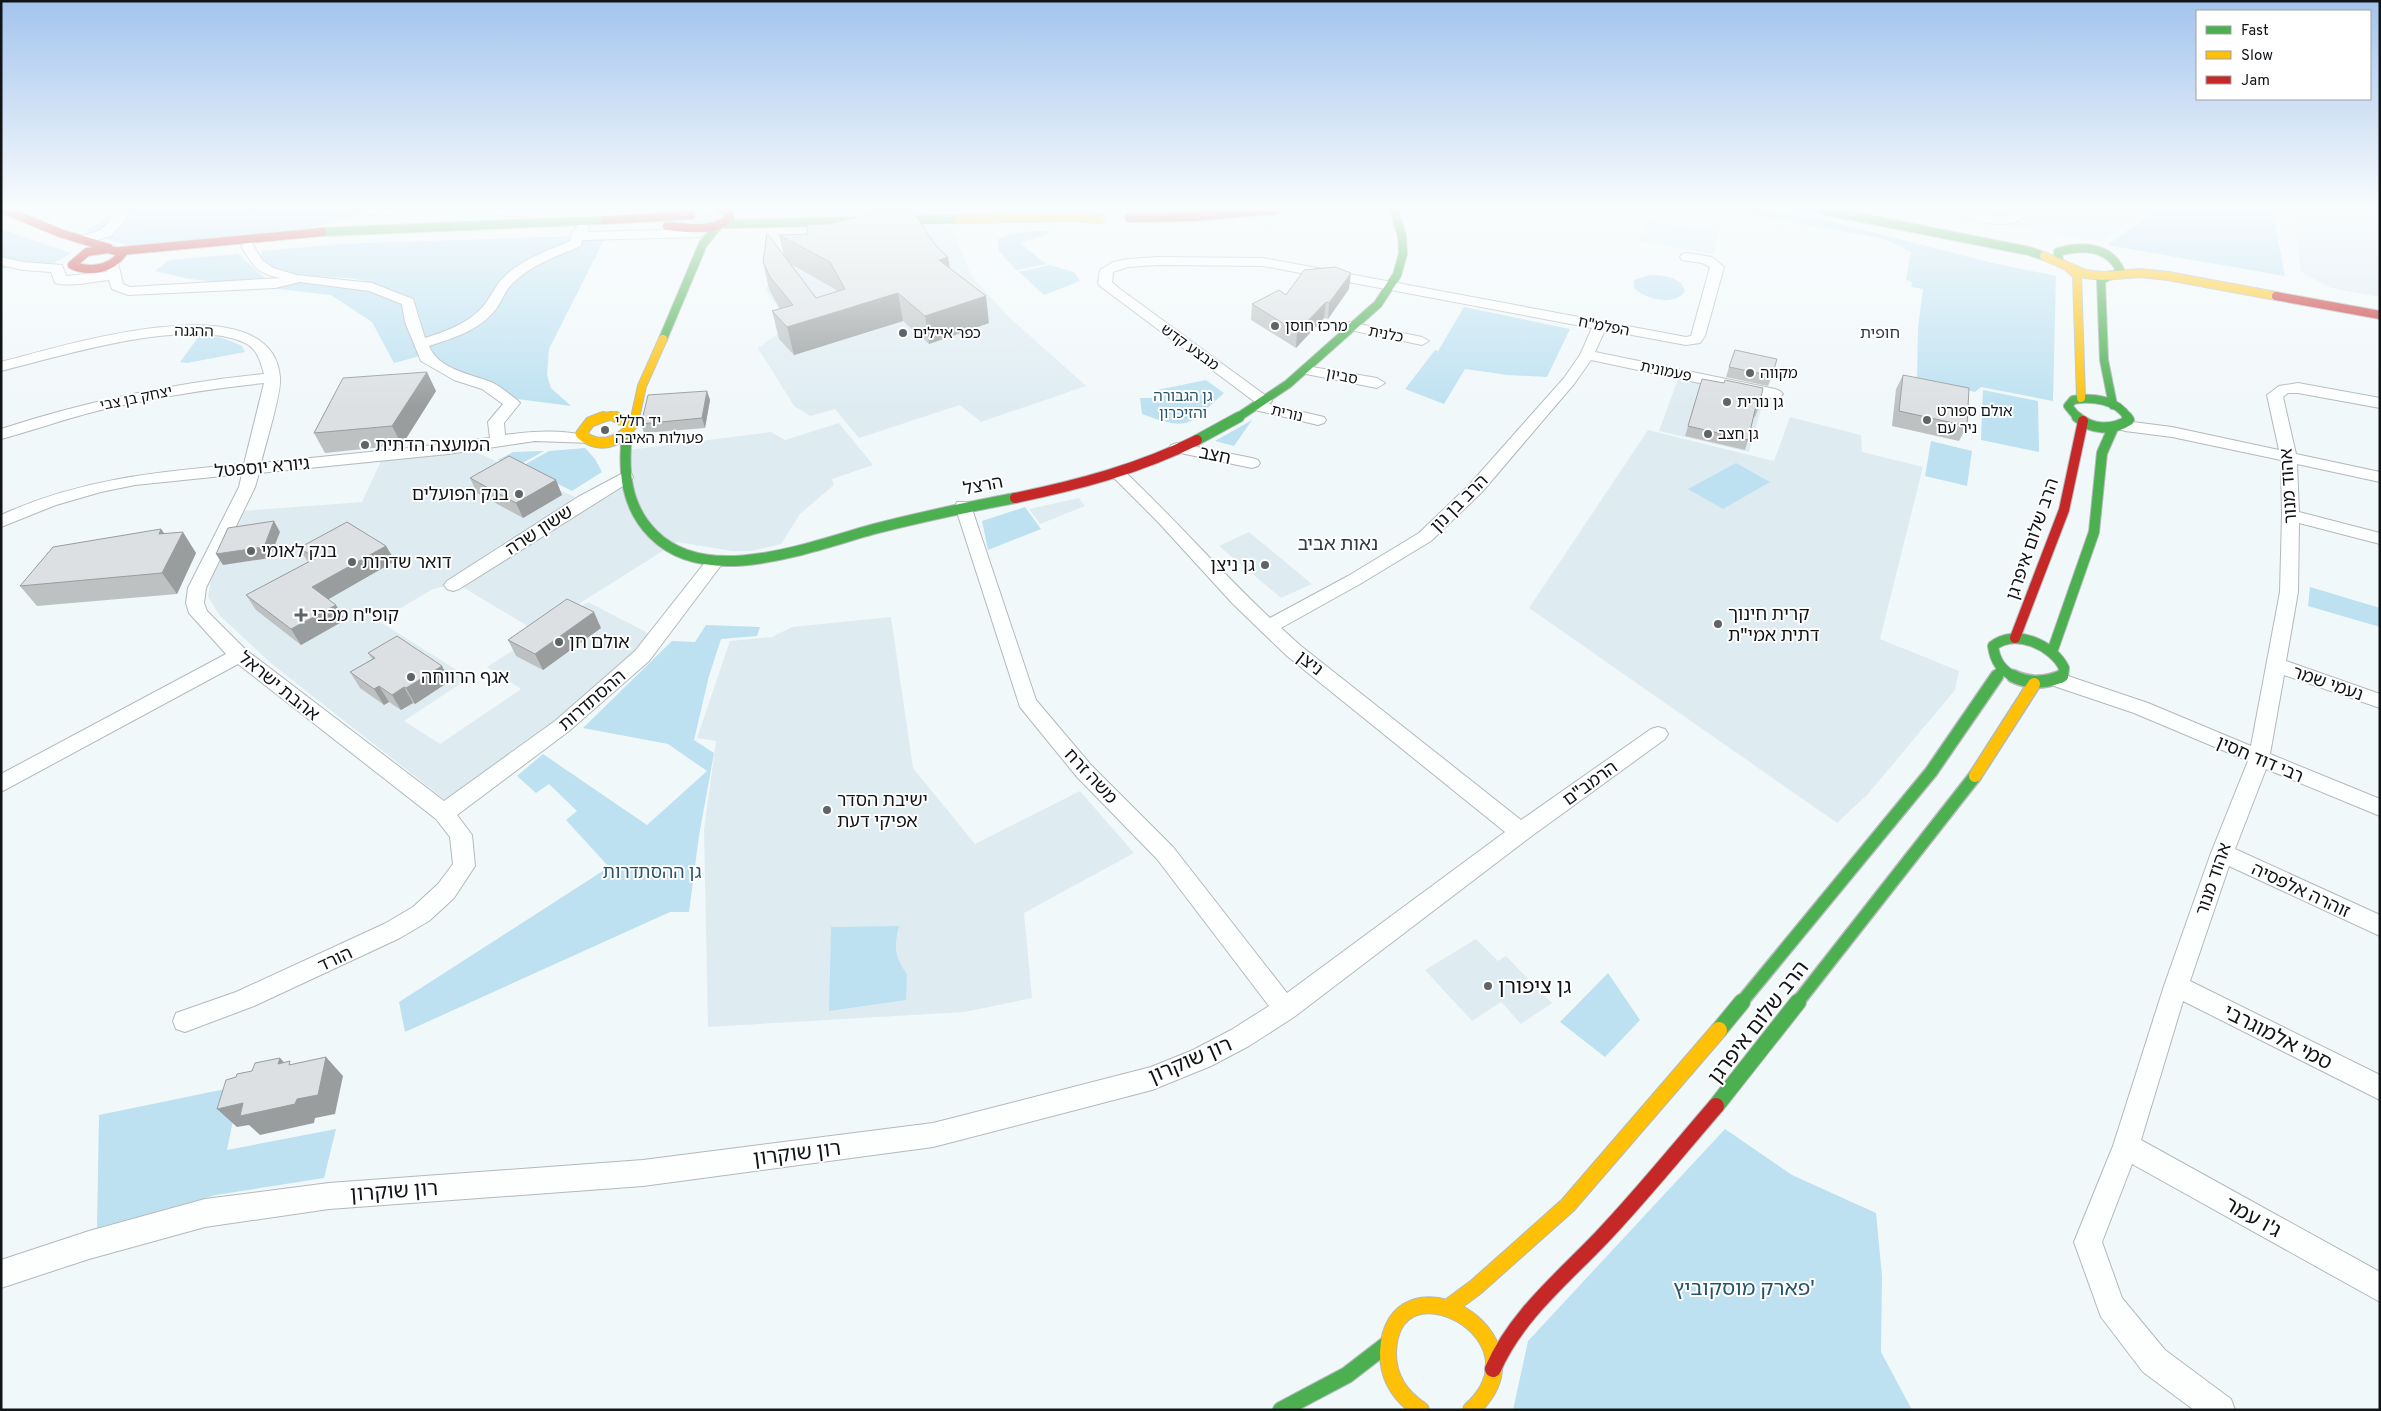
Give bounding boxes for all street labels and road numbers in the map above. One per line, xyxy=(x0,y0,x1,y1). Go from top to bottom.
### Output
street label: הפלמ"ח xyxy=(1576,313,1631,342)
street label: מבצע קדש xyxy=(1156,321,1222,376)
street label: ההגנה xyxy=(174,323,214,342)
street label: כלנית xyxy=(1367,323,1405,348)
street label: פעמונית xyxy=(1638,358,1693,387)
street label: סביון xyxy=(1324,365,1359,390)
street label: יצחק בן צבי xyxy=(98,383,174,416)
street label: נורית xyxy=(1269,402,1305,427)
street label: חצב xyxy=(1197,442,1233,471)
street label: אהוד מנור xyxy=(2275,447,2304,524)
street label: גיורא יוספטל xyxy=(214,453,311,484)
street label: הרב בן נון xyxy=(1426,470,1494,538)
street label: הרצל xyxy=(961,471,1005,502)
street label: הרב שלום איפרגן xyxy=(2002,475,2065,604)
street label: ששון שרה xyxy=(502,501,578,561)
street label: אהבת ישראל xyxy=(233,647,323,727)
street label: ניצן xyxy=(1291,647,1327,682)
street label: נעמי שמר xyxy=(2289,662,2366,707)
street label: ההסתדרות xyxy=(555,666,631,737)
street label: רבי דוד חסין xyxy=(2212,732,2306,789)
street label: משה זרח xyxy=(1058,744,1122,810)
street label: הרמב"ם xyxy=(1559,757,1623,812)
street label: אהוד מנור xyxy=(2191,840,2238,919)
street label: זוהרה אלפסיה xyxy=(2247,858,2354,924)
street label: הורד xyxy=(315,942,357,978)
street label: הרב שלום איפרגן xyxy=(1703,956,1816,1090)
street label: סמי אלמוגרבי xyxy=(2218,999,2336,1077)
street label: רון שוקרון xyxy=(1145,1032,1236,1091)
street label: רון שוקרון xyxy=(752,1136,843,1173)
street label: רון שוקרון xyxy=(349,1176,439,1209)
street label: ג'ו עמר xyxy=(2219,1192,2286,1245)

